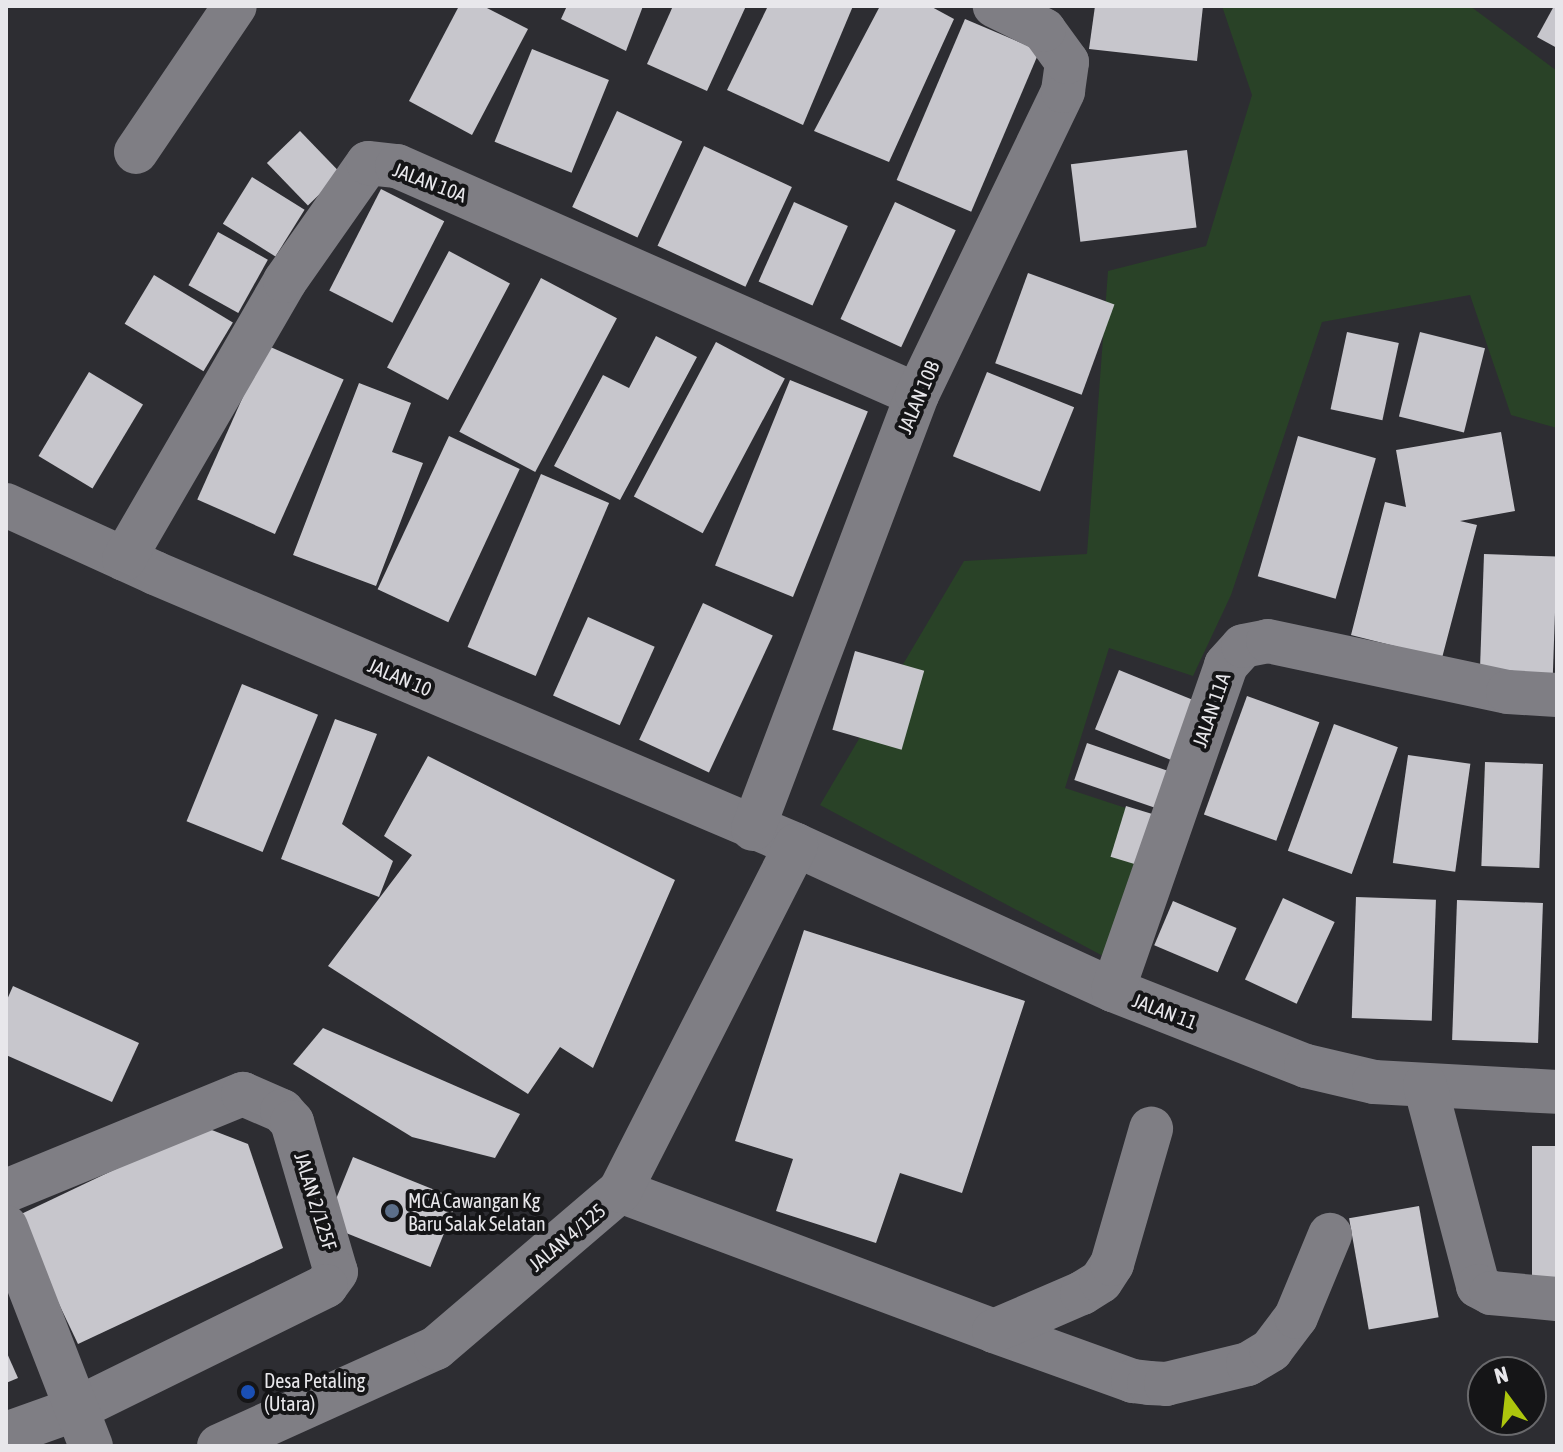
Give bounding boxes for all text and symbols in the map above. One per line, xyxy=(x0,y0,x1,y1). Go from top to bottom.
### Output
street label: JALAN 10A xyxy=(390,157,470,207)
street label: JALAN 10B xyxy=(892,357,944,437)
street label: JALAN 10 xyxy=(364,653,436,701)
street label: JALAN 11A xyxy=(1187,670,1235,750)
street label: JALAN 11 xyxy=(1129,988,1201,1034)
street label: JALAN 2/125F xyxy=(290,1149,342,1253)
place label: MCA Cawangan Kg Baru Salak Selatan xyxy=(408,1188,546,1235)
street label: JALAN 4/125 xyxy=(524,1198,610,1276)
marker: MCA Cawangan Kg Baru Salak Selatan xyxy=(383,1202,401,1220)
north arrow xyxy=(1467,1356,1547,1436)
text: N xyxy=(1492,1361,1511,1389)
place label: Desa Petaling (Utara) xyxy=(264,1368,365,1415)
marker: Desa Petaling (Utara) xyxy=(239,1383,257,1401)

